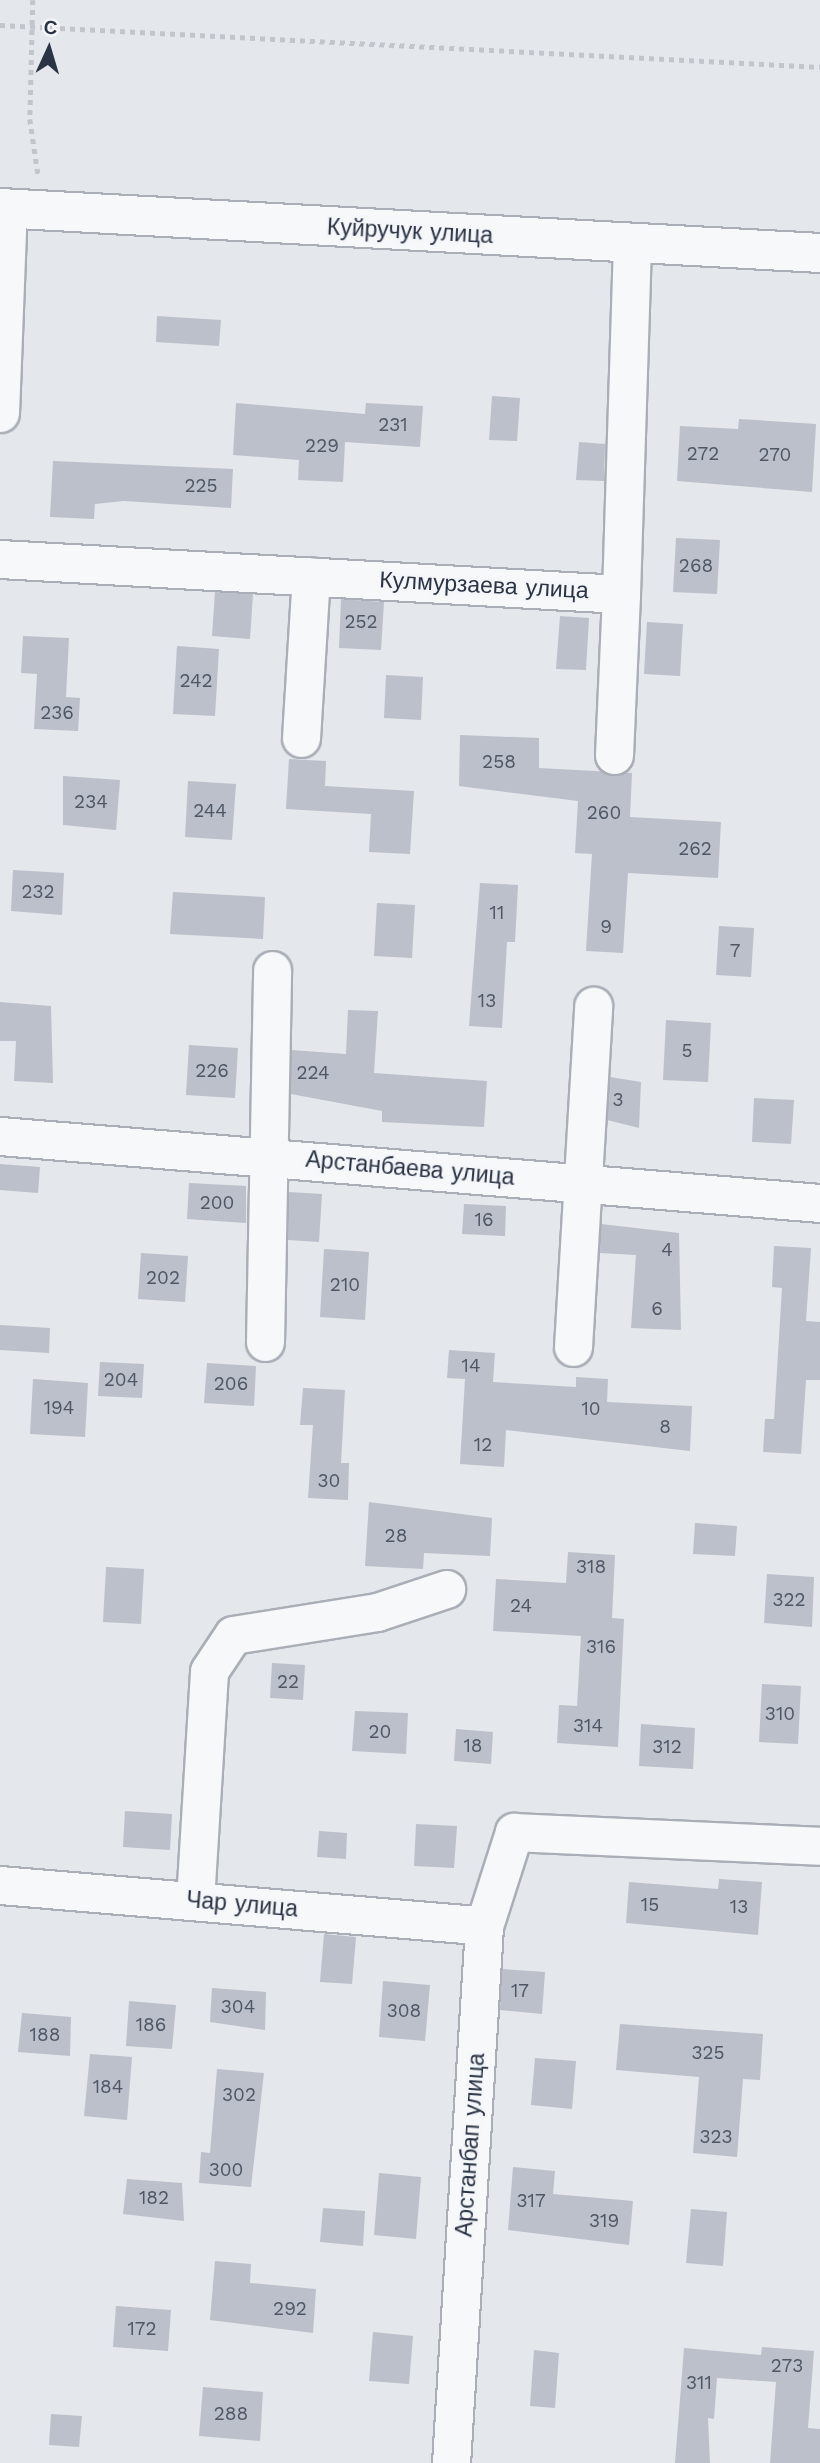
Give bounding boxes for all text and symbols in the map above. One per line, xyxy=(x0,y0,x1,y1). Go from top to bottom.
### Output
north arrow xyxy=(14,14,84,84)
text: С xyxy=(43,16,58,40)
street label: Куйручук улица xyxy=(326,214,494,250)
house number: 231 xyxy=(378,414,408,436)
house number: 229 xyxy=(305,435,339,457)
house number: 272 xyxy=(687,443,719,465)
house number: 270 xyxy=(759,444,791,466)
house number: 225 xyxy=(184,475,218,497)
house number: 268 xyxy=(679,555,713,577)
street label: Кулмурзаева улица xyxy=(379,567,589,605)
house number: 252 xyxy=(344,611,378,633)
house number: 242 xyxy=(179,670,213,692)
house number: 236 xyxy=(40,702,74,724)
house number: 258 xyxy=(482,751,516,773)
house number: 234 xyxy=(74,791,108,813)
house number: 244 xyxy=(193,800,227,822)
house number: 260 xyxy=(587,802,621,824)
house number: 262 xyxy=(678,838,712,860)
house number: 232 xyxy=(21,881,55,903)
house number: 11 xyxy=(490,902,504,924)
house number: 9 xyxy=(600,916,612,938)
house number: 7 xyxy=(730,940,740,962)
house number: 13 xyxy=(478,990,496,1012)
house number: 5 xyxy=(681,1040,693,1062)
house number: 226 xyxy=(195,1060,229,1082)
house number: 224 xyxy=(296,1062,330,1084)
house number: 3 xyxy=(612,1089,624,1111)
street label: Арстанбаева улица xyxy=(304,1146,516,1192)
house number: 200 xyxy=(200,1192,234,1214)
house number: 16 xyxy=(475,1209,493,1231)
house number: 4 xyxy=(661,1239,673,1261)
house number: 202 xyxy=(146,1267,180,1289)
house number: 210 xyxy=(330,1274,360,1296)
house number: 6 xyxy=(651,1298,663,1320)
house number: 14 xyxy=(461,1355,481,1377)
house number: 204 xyxy=(104,1369,138,1391)
house number: 206 xyxy=(214,1373,248,1395)
house number: 194 xyxy=(44,1397,74,1419)
house number: 10 xyxy=(581,1398,601,1420)
house number: 8 xyxy=(659,1416,671,1438)
house number: 12 xyxy=(474,1434,492,1456)
house number: 30 xyxy=(318,1470,340,1492)
house number: 28 xyxy=(385,1525,407,1547)
house number: 318 xyxy=(576,1556,606,1578)
house number: 322 xyxy=(772,1589,806,1611)
house number: 24 xyxy=(510,1595,532,1617)
house number: 316 xyxy=(586,1636,616,1658)
house number: 22 xyxy=(277,1671,299,1693)
house number: 310 xyxy=(765,1703,795,1725)
house number: 314 xyxy=(573,1715,603,1737)
house number: 20 xyxy=(369,1721,391,1743)
house number: 18 xyxy=(463,1735,483,1757)
house number: 312 xyxy=(652,1736,682,1758)
street label: Чар улица xyxy=(185,1886,299,1924)
house number: 15 xyxy=(641,1894,659,1916)
house number: 13 xyxy=(730,1896,748,1918)
house number: 17 xyxy=(511,1980,529,2002)
house number: 304 xyxy=(221,1996,255,2018)
house number: 308 xyxy=(387,2000,421,2022)
house number: 186 xyxy=(136,2014,166,2036)
house number: 188 xyxy=(30,2024,60,2046)
house number: 325 xyxy=(691,2042,725,2064)
street label: Арстанбап улица xyxy=(451,2052,491,2238)
house number: 184 xyxy=(93,2076,123,2098)
house number: 302 xyxy=(222,2084,256,2106)
house number: 323 xyxy=(699,2126,733,2148)
house number: 300 xyxy=(209,2159,243,2181)
house number: 182 xyxy=(139,2187,169,2209)
house number: 317 xyxy=(516,2190,546,2212)
house number: 319 xyxy=(589,2210,619,2232)
house number: 292 xyxy=(273,2298,307,2320)
house number: 172 xyxy=(127,2318,157,2340)
house number: 273 xyxy=(771,2355,803,2377)
house number: 311 xyxy=(686,2372,712,2394)
house number: 288 xyxy=(214,2403,248,2425)

